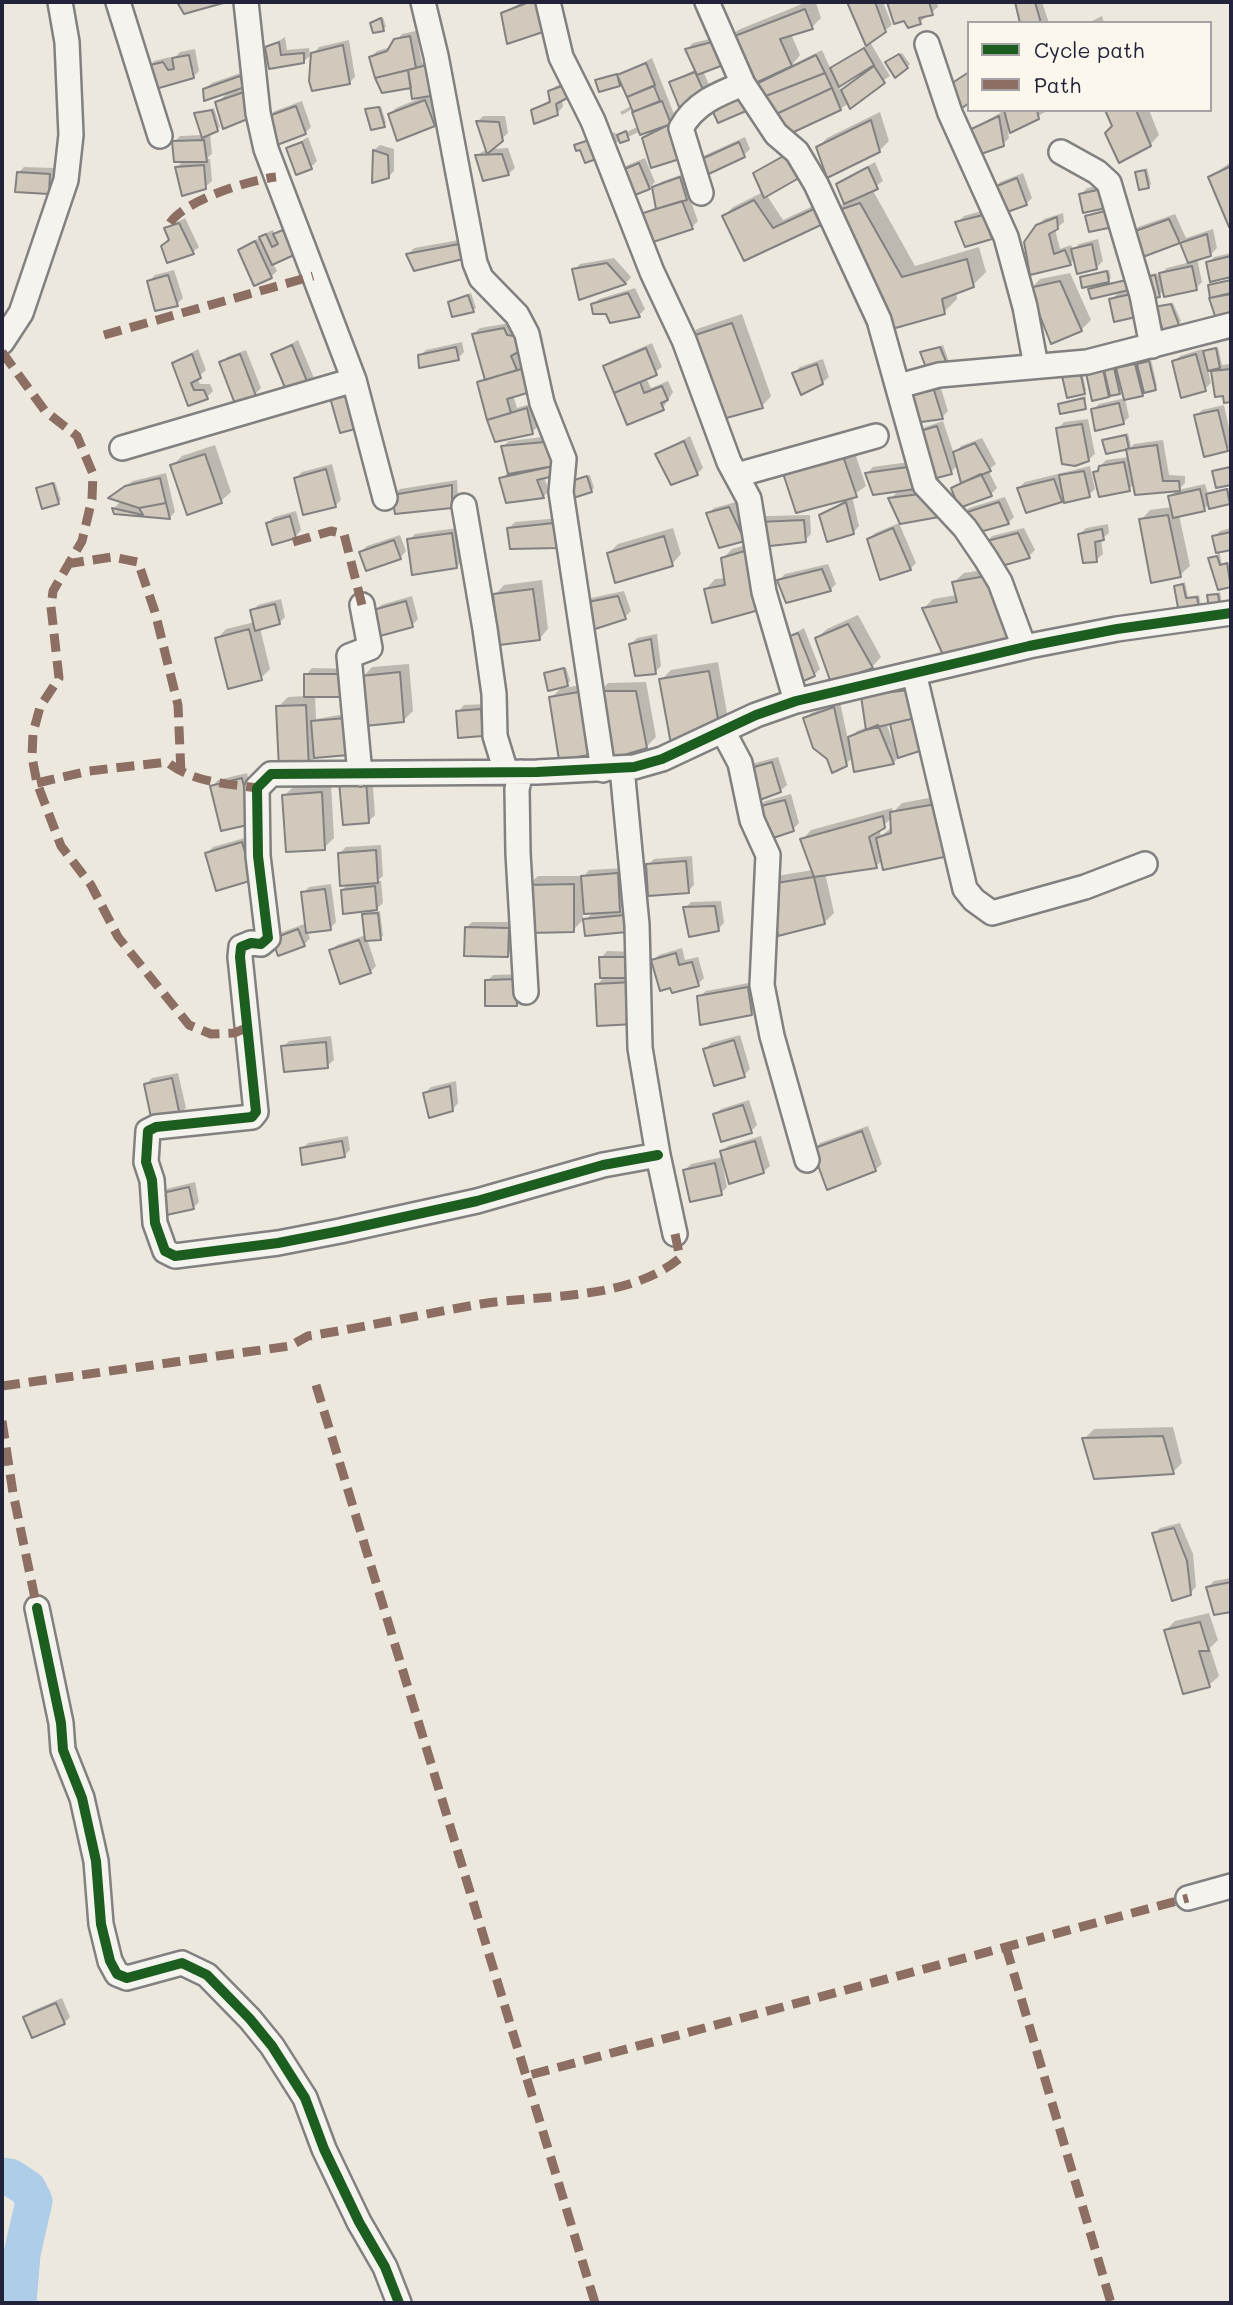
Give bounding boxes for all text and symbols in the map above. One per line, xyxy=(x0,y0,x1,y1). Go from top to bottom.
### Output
legend xyxy=(967,21,1212,112)
text: Cycle path xyxy=(1034,36,1144,63)
text: Path xyxy=(1034,71,1081,98)

